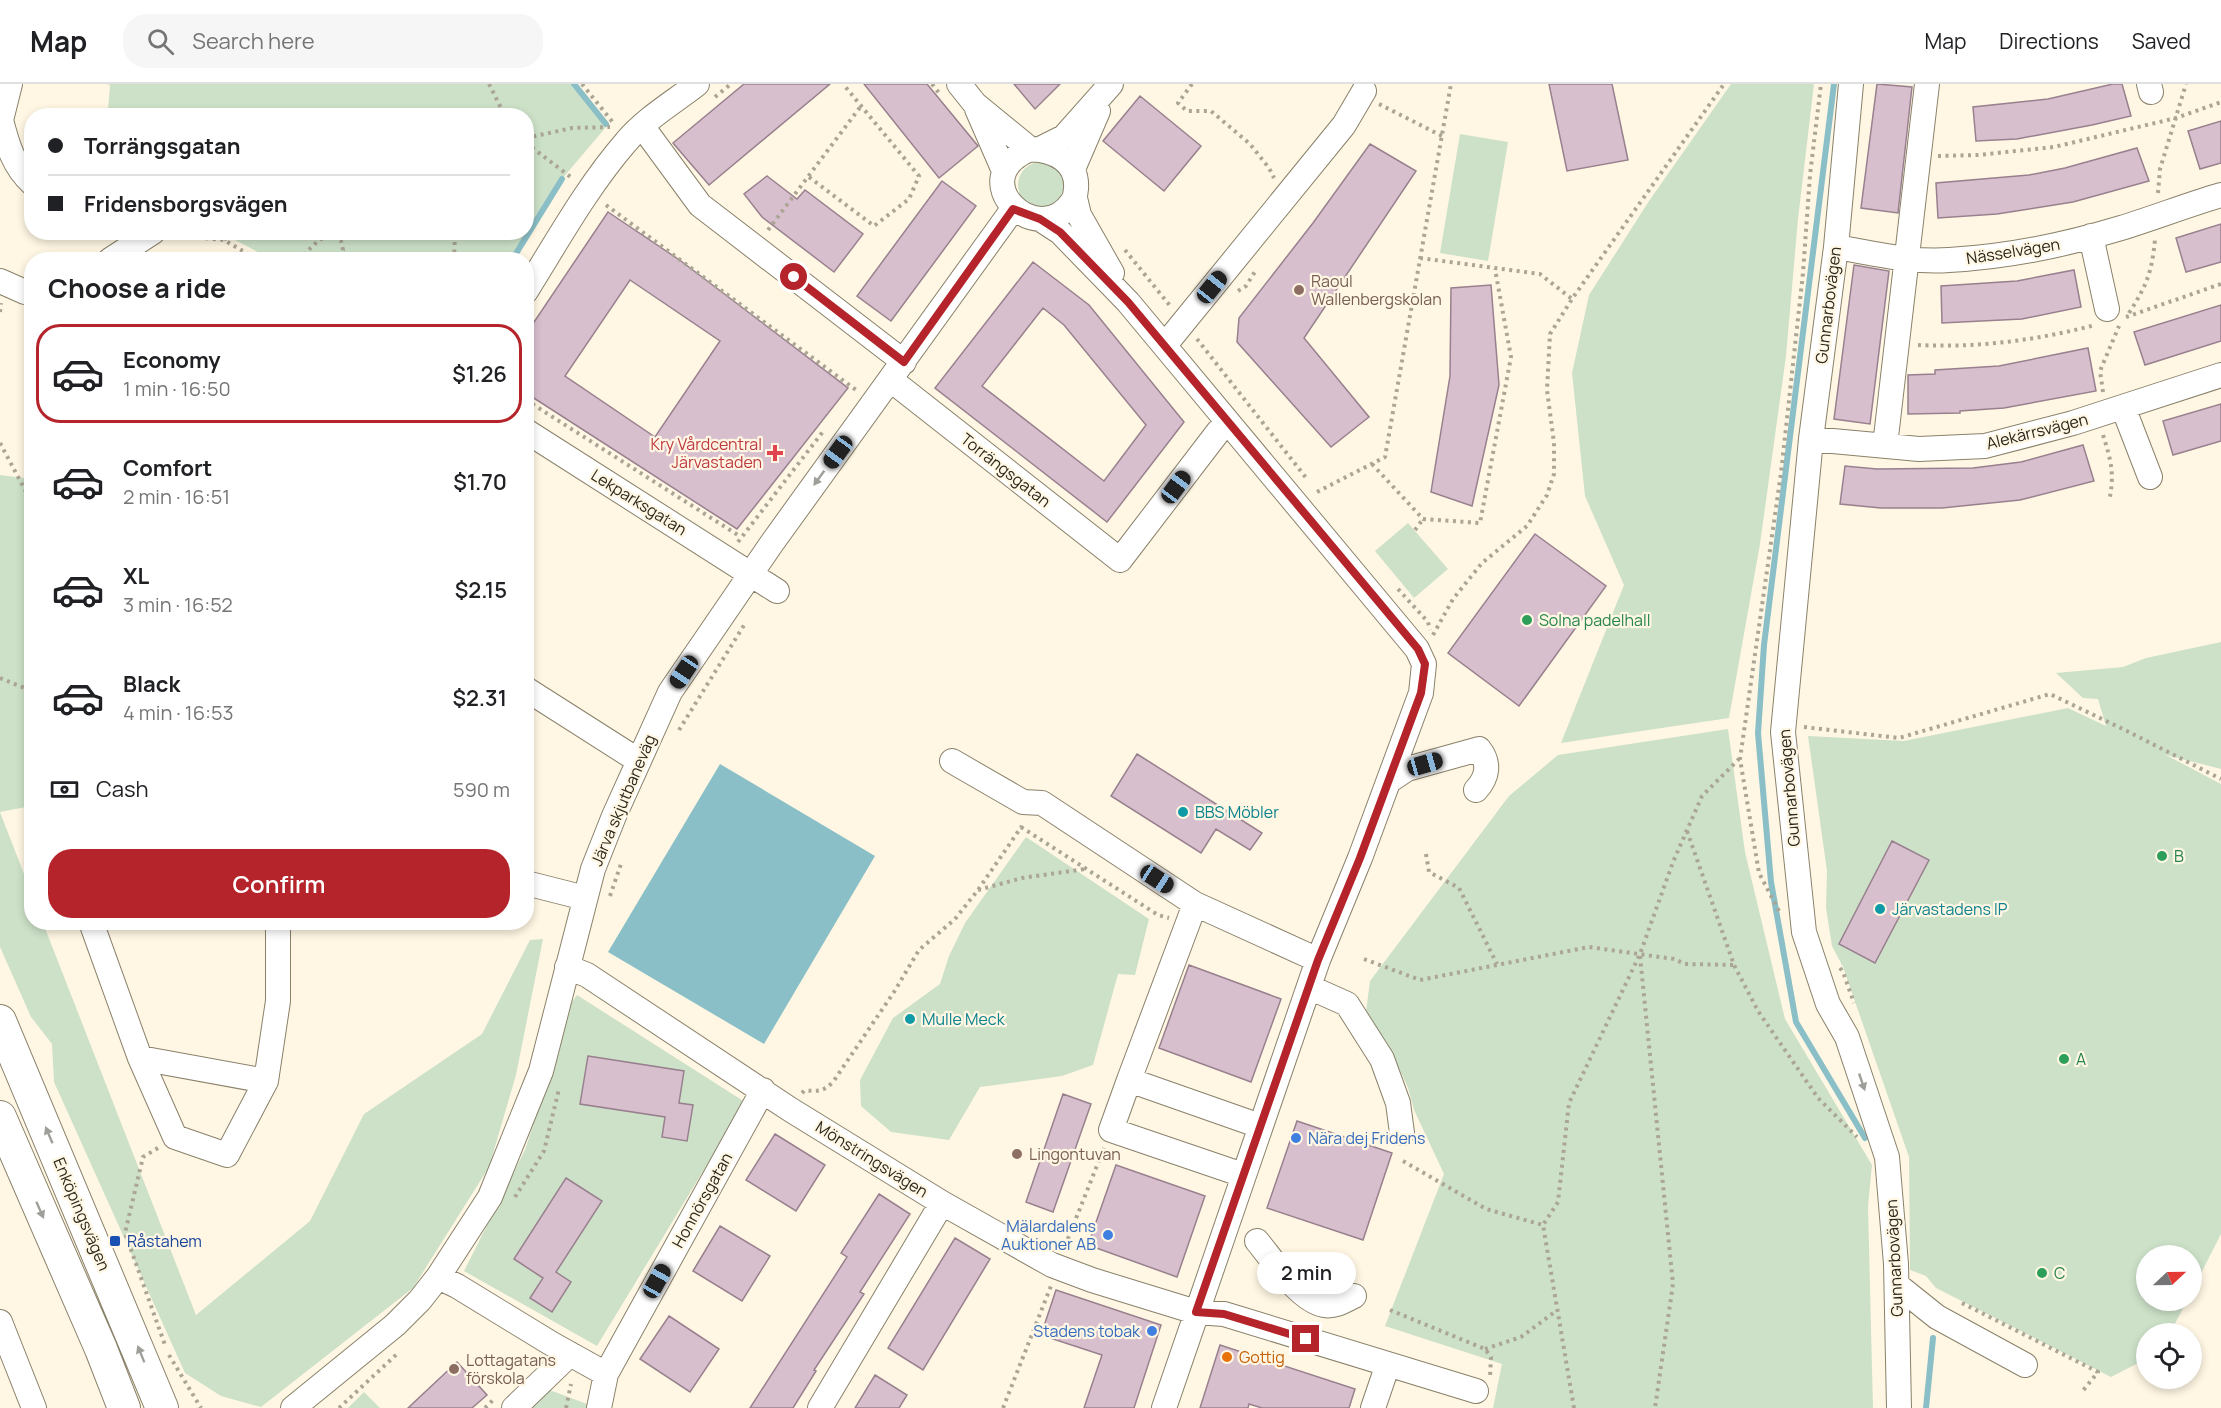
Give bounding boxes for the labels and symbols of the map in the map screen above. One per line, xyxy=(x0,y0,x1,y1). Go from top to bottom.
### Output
street label: Nässelvägen xyxy=(1965,233,2061,269)
street label: Gunnarbovägen xyxy=(1810,245,1846,365)
route start xyxy=(780,263,807,290)
car xyxy=(1194,267,1230,307)
place label: Raoul Wallenbergskolan xyxy=(1311,270,1442,310)
marker: Raoul Wallenbergskolan xyxy=(1292,283,1306,297)
street label: Alekärrsvägen xyxy=(1984,408,2090,454)
street label: Torrängsgatan xyxy=(957,428,1055,512)
car xyxy=(820,432,856,472)
place label: Kry Vårdcentral Järvastaden xyxy=(651,433,762,473)
marker: Kry Vårdcentral Järvastaden xyxy=(766,444,784,462)
street label: Lekparksgatan xyxy=(587,464,691,540)
car xyxy=(1158,467,1194,507)
one-way arrow xyxy=(813,470,825,486)
place label: Solna padelhall xyxy=(1539,609,1650,631)
marker: Solna padelhall xyxy=(1520,613,1534,627)
car xyxy=(666,652,702,692)
street label: Gunnarbovägen xyxy=(1773,728,1805,848)
street label: Järva skjutbaneväg xyxy=(585,731,661,869)
car xyxy=(1405,750,1445,778)
place label: BBS Möbler xyxy=(1195,801,1279,823)
marker: BBS Möbler xyxy=(1176,805,1190,819)
place label: B xyxy=(2174,845,2184,867)
marker: B xyxy=(2155,849,2169,863)
car xyxy=(1137,862,1177,896)
place label: Järvastadens IP xyxy=(1892,898,2008,920)
marker: Järvastadens IP xyxy=(1873,902,1887,916)
place label: Mulle Meck xyxy=(922,1008,1006,1030)
marker: Mulle Meck xyxy=(903,1012,917,1026)
place label: A xyxy=(2076,1048,2086,1070)
marker: A xyxy=(2057,1052,2071,1066)
one-way arrow xyxy=(1858,1073,1868,1091)
street label: Mönstringsvägen xyxy=(812,1116,932,1202)
one-way arrow xyxy=(44,1127,53,1144)
place label: Nära dej Fridens xyxy=(1308,1127,1425,1149)
marker: Nära dej Fridens xyxy=(1289,1131,1303,1145)
place label: Lingontuvan xyxy=(1029,1143,1121,1165)
marker: Lingontuvan xyxy=(1010,1147,1024,1161)
street label: Honnörsgatan xyxy=(667,1148,737,1252)
street label: Enköpingsvägen xyxy=(48,1154,116,1274)
street label: Gunnarbovägen xyxy=(1880,1199,1908,1317)
one-way arrow xyxy=(35,1201,44,1218)
place label: Mälardalens Auktioner AB xyxy=(1001,1215,1096,1255)
marker: Mälardalens Auktioner AB xyxy=(1101,1228,1115,1242)
place label: Råstahem xyxy=(127,1230,202,1252)
marker: Råstahem xyxy=(108,1234,122,1248)
north arrow xyxy=(2136,1245,2202,1311)
callout: 2 min xyxy=(1256,1252,1356,1294)
car xyxy=(640,1261,674,1301)
place label: C xyxy=(2054,1262,2065,1284)
marker: C xyxy=(2035,1266,2049,1280)
place label: Stadens tobak xyxy=(1033,1320,1141,1342)
marker: Stadens tobak xyxy=(1145,1324,1159,1338)
route end xyxy=(1292,1325,1319,1352)
one-way arrow xyxy=(136,1344,146,1362)
place label: Gottig xyxy=(1239,1346,1285,1368)
place label: Lottagatans förskola xyxy=(466,1349,556,1389)
marker: Gottig xyxy=(1220,1350,1234,1364)
marker: Lottagatans förskola xyxy=(447,1362,461,1376)

